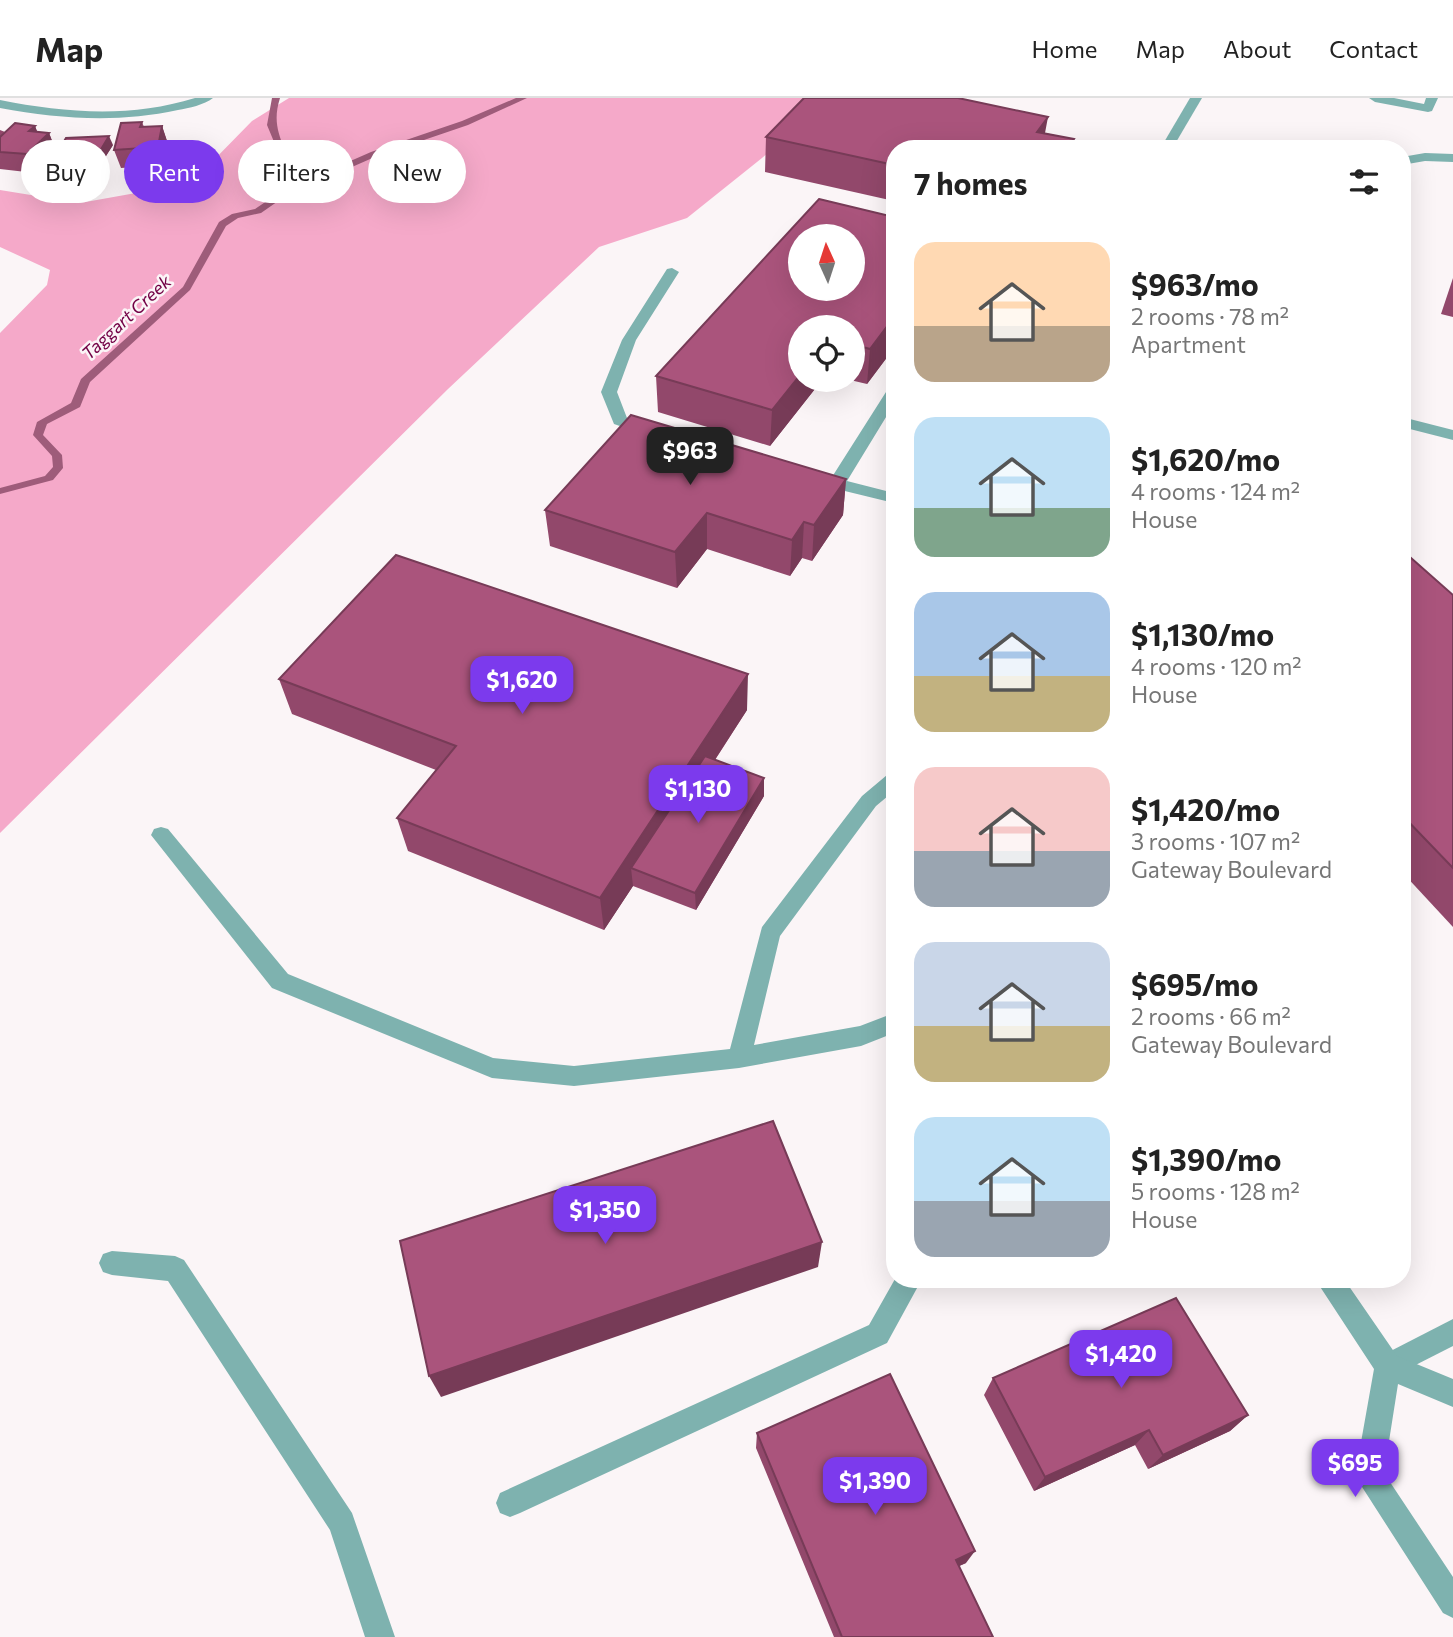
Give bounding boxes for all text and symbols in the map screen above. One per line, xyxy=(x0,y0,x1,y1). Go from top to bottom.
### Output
text: Map xyxy=(35,28,103,69)
text: Home xyxy=(1032,34,1098,63)
text: Map xyxy=(1136,34,1185,63)
text: About xyxy=(1223,34,1291,63)
text: Contact xyxy=(1329,34,1418,63)
chip: Buy xyxy=(21,140,110,203)
chip: Rent xyxy=(124,140,224,203)
chip: Filters xyxy=(238,140,354,203)
chip: New xyxy=(368,140,466,203)
icon: filters xyxy=(1345,163,1383,201)
text: 7 homes xyxy=(914,164,1027,201)
north arrow xyxy=(788,224,864,301)
map controls xyxy=(788,224,865,392)
text: $963/mo xyxy=(1131,265,1259,302)
water label: Taggart Creek xyxy=(77,269,176,364)
icon: home xyxy=(970,270,1054,354)
text: 2 rooms · 78 m² xyxy=(1131,302,1289,330)
button: locate xyxy=(788,315,865,392)
text: Apartment xyxy=(1131,330,1246,358)
pin: $963 xyxy=(649,428,731,487)
text: $963 xyxy=(663,436,717,464)
text: $1,620/mo xyxy=(1131,440,1280,477)
icon: home xyxy=(970,445,1054,529)
text: 4 rooms · 124 m² xyxy=(1131,477,1300,505)
text: House xyxy=(1131,505,1197,533)
text: $1,130/mo xyxy=(1131,615,1274,652)
icon: home xyxy=(970,620,1054,704)
text: 4 rooms · 120 m² xyxy=(1131,652,1302,680)
pin: $1,620 xyxy=(465,656,579,716)
text: $1,620 xyxy=(486,665,558,693)
text: House xyxy=(1131,680,1197,708)
pin: $1,130 xyxy=(641,766,755,825)
text: $1,130 xyxy=(665,774,731,802)
text: $1,420/mo xyxy=(1131,790,1280,827)
icon: home xyxy=(970,795,1054,879)
text: 3 rooms · 107 m² xyxy=(1131,827,1300,855)
text: Gateway Boulevard xyxy=(1131,855,1332,883)
text: $695/mo xyxy=(1131,965,1258,1002)
icon: home xyxy=(970,970,1054,1054)
text: 2 rooms · 66 m² xyxy=(1131,1002,1291,1030)
text: Gateway Boulevard xyxy=(1131,1030,1332,1058)
text: $1,390/mo xyxy=(1131,1140,1281,1177)
icon: home xyxy=(970,1145,1054,1229)
text: 5 rooms · 128 m² xyxy=(1131,1177,1300,1205)
pin: $1,350 xyxy=(548,1186,662,1246)
text: $1,350 xyxy=(569,1195,641,1223)
text: House xyxy=(1131,1205,1197,1233)
pin: $1,420 xyxy=(1064,1330,1178,1390)
text: $1,420 xyxy=(1085,1339,1157,1367)
pin: $695 xyxy=(1314,1440,1396,1499)
text: $695 xyxy=(1328,1448,1382,1476)
pin: $1,390 xyxy=(818,1458,932,1517)
text: $1,390 xyxy=(839,1466,911,1494)

